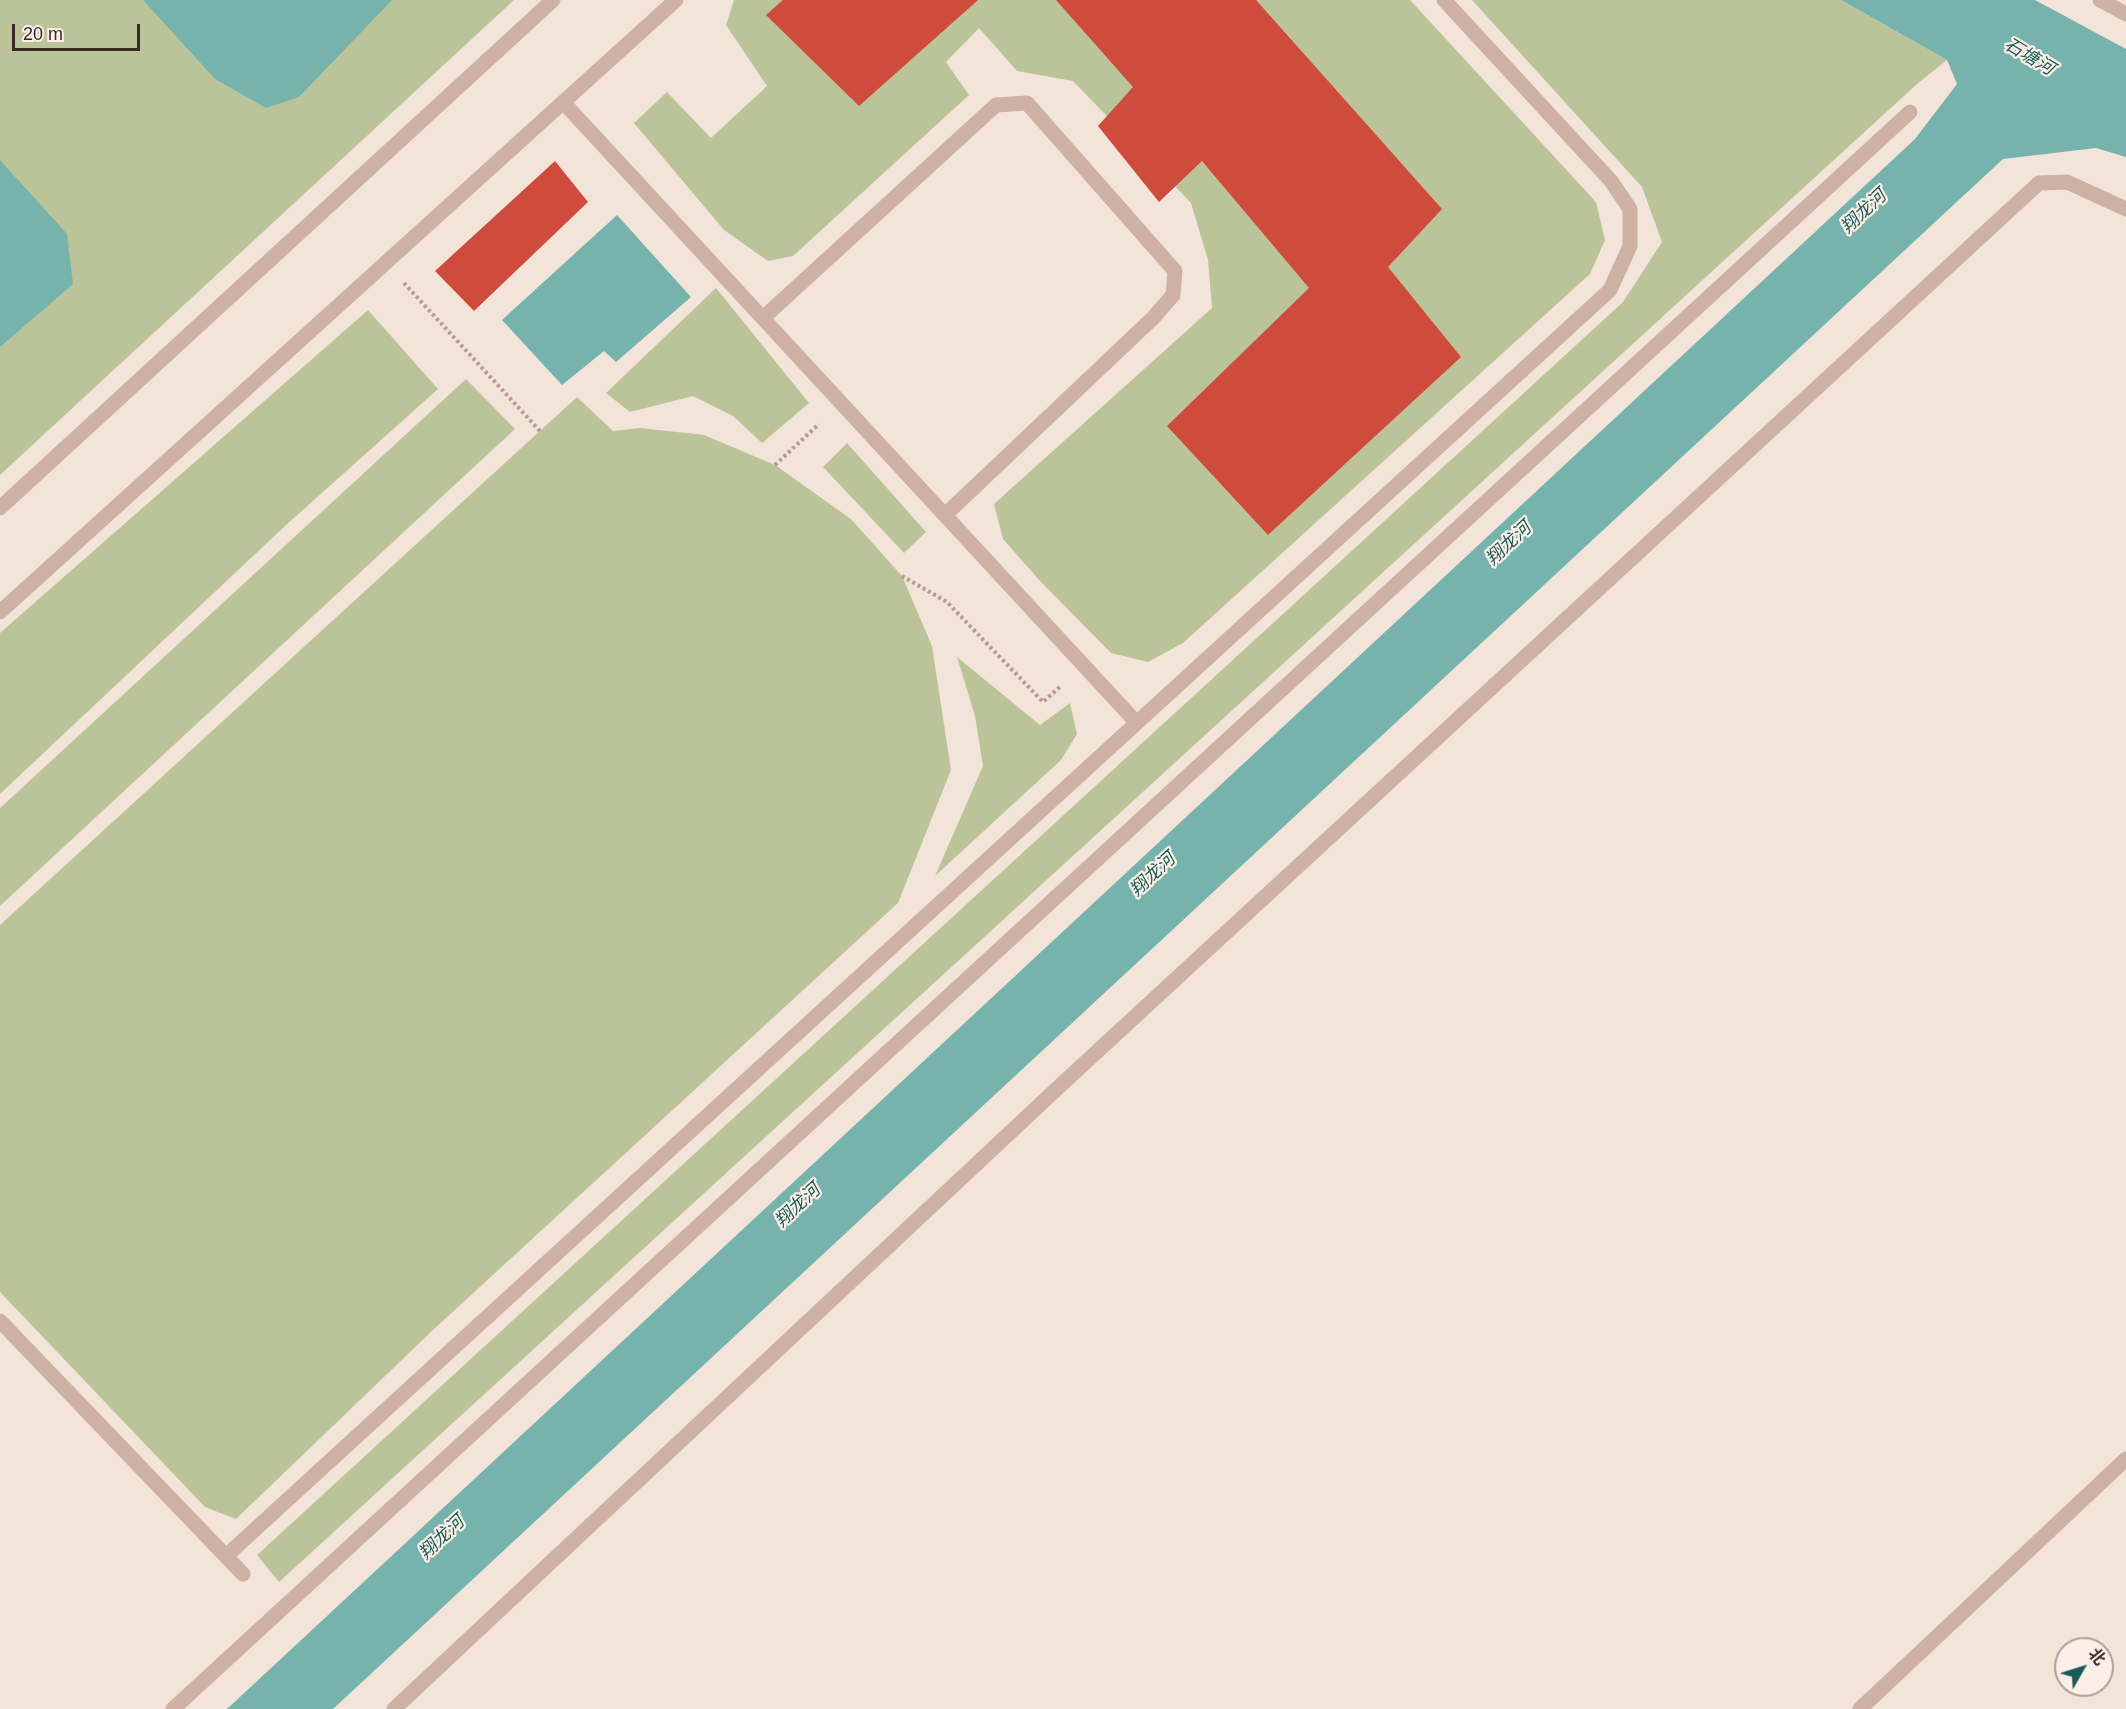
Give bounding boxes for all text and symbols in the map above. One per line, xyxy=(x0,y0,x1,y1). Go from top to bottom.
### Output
scale bar xyxy=(15,12,142,50)
text: 20 m xyxy=(23,24,63,44)
water label: 石塘河 xyxy=(2000,34,2058,80)
water label: 翔龙河 xyxy=(1837,186,1891,238)
water label: 翔龙河 xyxy=(1482,518,1536,570)
water label: 翔龙河 xyxy=(1126,849,1180,901)
water label: 翔龙河 xyxy=(771,1180,825,1232)
water label: 翔龙河 xyxy=(415,1512,469,1564)
north arrow xyxy=(2054,1637,2114,1697)
text: 北 xyxy=(2085,1645,2108,1668)

